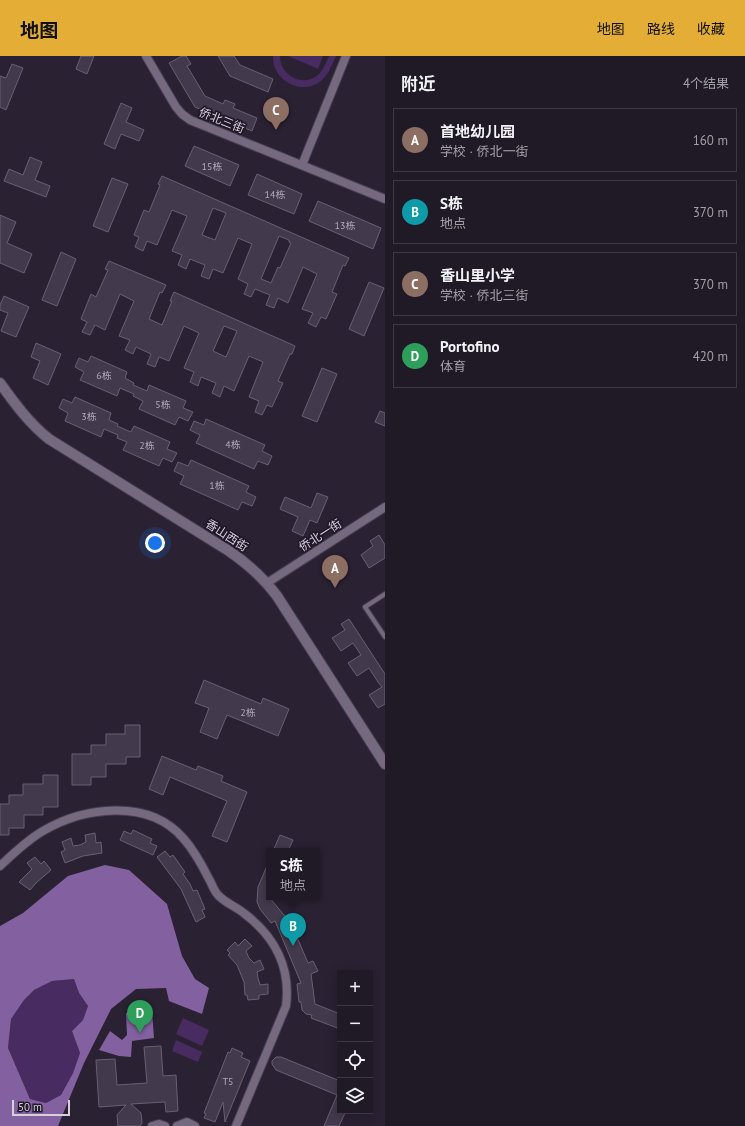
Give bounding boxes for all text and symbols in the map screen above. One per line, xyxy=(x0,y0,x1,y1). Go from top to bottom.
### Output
text: 地图 xyxy=(20,18,58,42)
text: 地图 xyxy=(597,20,625,38)
text: 路线 xyxy=(647,20,675,38)
text: 收藏 xyxy=(697,20,725,38)
text: 附近 xyxy=(401,73,435,95)
text: 4个结果 xyxy=(683,75,729,92)
pin: C xyxy=(263,97,289,130)
street label: 侨北三街 xyxy=(197,104,247,136)
text: 首地幼儿园 xyxy=(440,122,515,141)
text: A xyxy=(411,132,419,149)
text: 160 m xyxy=(693,132,728,149)
text: 学校 · 侨北一街 xyxy=(440,143,528,160)
house number: 15栋 xyxy=(202,160,222,173)
house number: 14栋 xyxy=(265,188,285,201)
text: S栋 xyxy=(440,194,463,213)
text: B xyxy=(411,204,419,221)
text: 370 m xyxy=(693,204,728,221)
text: 地点 xyxy=(440,215,466,232)
house number: 13栋 xyxy=(335,219,355,232)
text: 香山里小学 xyxy=(440,266,515,285)
text: C xyxy=(411,276,419,293)
text: 370 m xyxy=(693,276,728,293)
text: 学校 · 侨北三街 xyxy=(440,287,528,304)
text: Portofino xyxy=(440,337,500,356)
text: D xyxy=(411,348,419,365)
text: 420 m xyxy=(693,348,728,365)
text: 体育 xyxy=(440,358,466,375)
house number: 6栋 xyxy=(96,369,112,382)
house number: 5栋 xyxy=(155,398,171,411)
house number: 3栋 xyxy=(81,410,97,423)
house number: 4栋 xyxy=(225,438,241,451)
house number: 2栋 xyxy=(139,439,155,452)
house number: 1栋 xyxy=(209,479,225,492)
street label: 香山西街 xyxy=(203,516,251,554)
street label: 侨北一街 xyxy=(296,516,344,554)
your location xyxy=(145,533,165,553)
pin: A xyxy=(322,555,348,588)
house number: 2栋 xyxy=(240,706,256,719)
popup xyxy=(266,848,320,900)
text: S栋 xyxy=(280,856,303,875)
text: 地点 xyxy=(280,877,306,894)
pin: B xyxy=(280,913,306,946)
map controls xyxy=(337,970,373,1114)
button: + xyxy=(337,970,373,1006)
pin: D xyxy=(127,1000,153,1033)
button: − xyxy=(337,1006,373,1042)
button: locate xyxy=(337,1042,373,1078)
house number: T5 xyxy=(223,1075,234,1088)
button: layers xyxy=(337,1078,373,1114)
scale bar xyxy=(12,1098,70,1117)
text: 50 m xyxy=(18,1100,42,1114)

